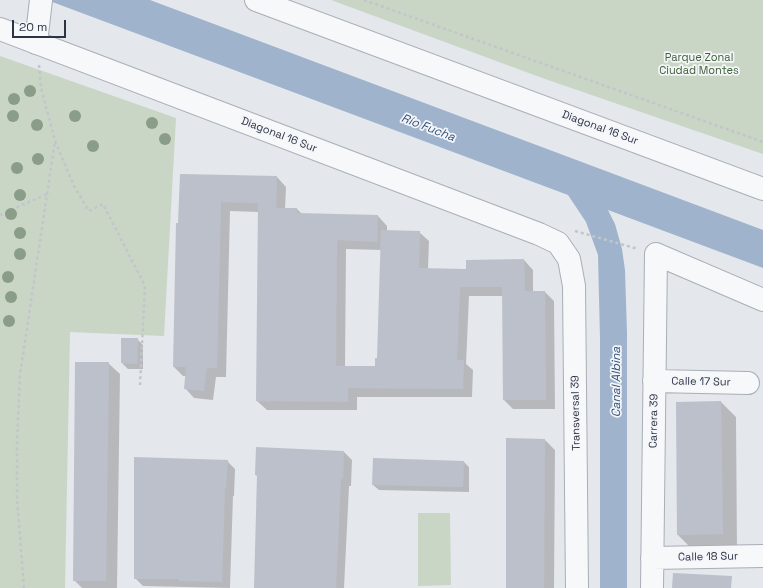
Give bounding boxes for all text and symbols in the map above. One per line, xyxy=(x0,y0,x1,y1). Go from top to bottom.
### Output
scale bar xyxy=(14,12,68,38)
text: 20 m xyxy=(19,19,47,35)
park label: Parque Zonal Ciudad Montes xyxy=(659,51,739,77)
street label: Diagonal 16 Sur xyxy=(560,108,640,148)
water label: Río Fucha xyxy=(399,111,457,145)
street label: Diagonal 16 Sur xyxy=(239,114,319,156)
water label: Canal Albina xyxy=(610,347,624,417)
street label: Transversal 39 xyxy=(569,375,583,451)
street label: Calle 17 Sur xyxy=(671,375,731,389)
street label: Carrera 39 xyxy=(647,394,661,448)
street label: Calle 18 Sur xyxy=(678,550,738,564)

